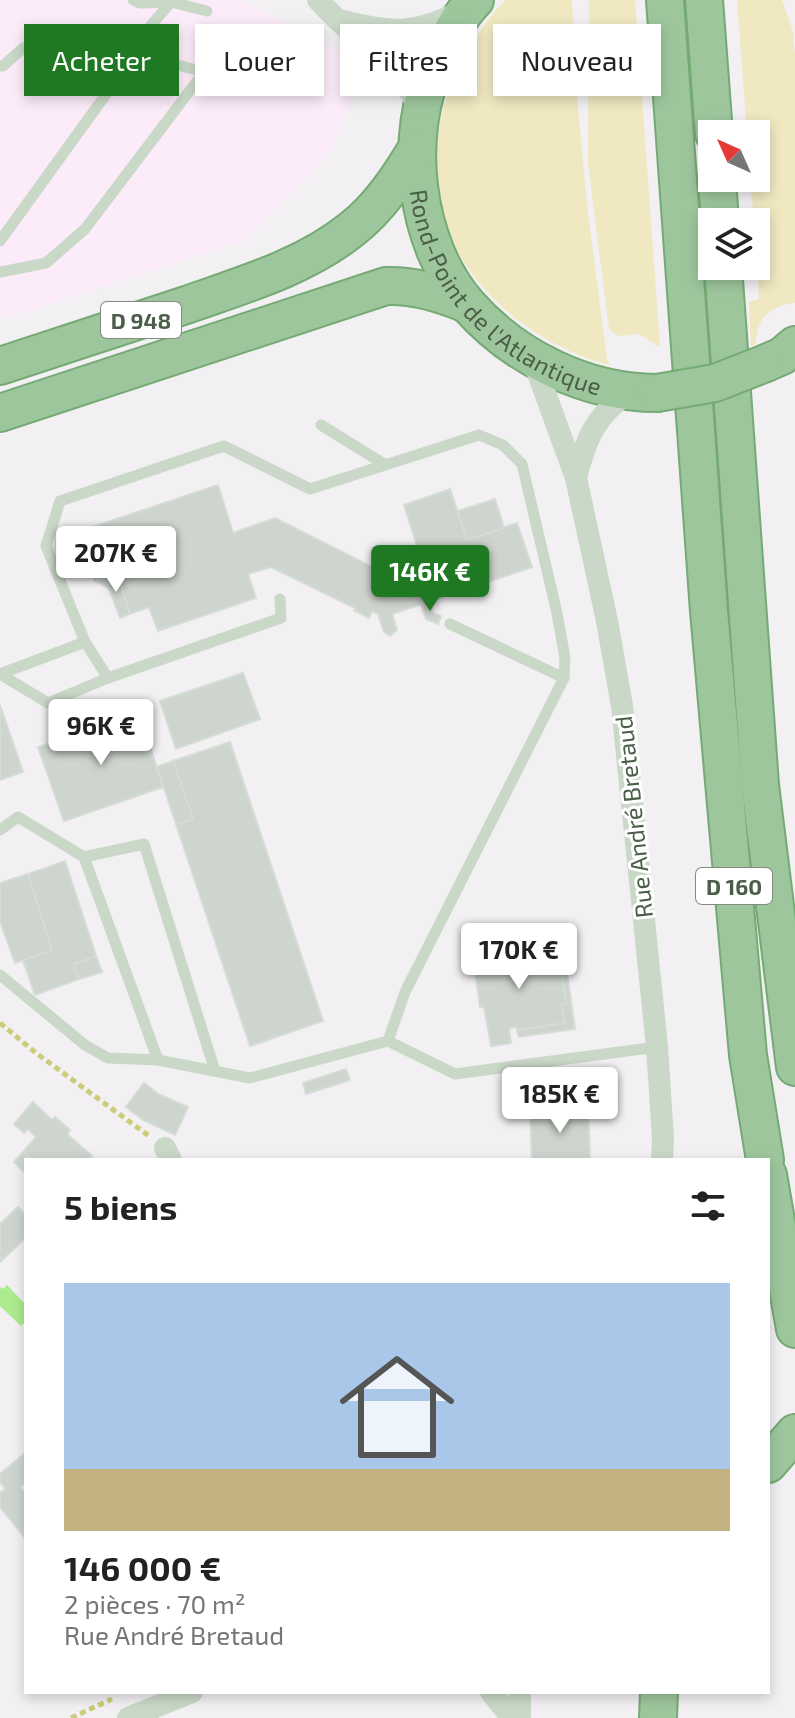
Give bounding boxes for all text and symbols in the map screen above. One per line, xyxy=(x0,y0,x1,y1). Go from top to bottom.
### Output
chip: Acheter xyxy=(24,24,179,96)
chip: Louer xyxy=(195,24,324,96)
chip: Filtres xyxy=(340,24,477,96)
chip: Nouveau xyxy=(493,24,661,96)
north arrow xyxy=(698,120,770,192)
map controls xyxy=(698,120,770,280)
street label: Rond-Point de l'Atlantique xyxy=(405,187,605,400)
button: layers xyxy=(698,208,770,280)
road number: D 948 xyxy=(101,302,181,338)
pin: 207K € xyxy=(51,526,181,594)
text: 207K € xyxy=(74,536,158,567)
pin: 146K € xyxy=(365,545,495,613)
text: 146K € xyxy=(389,555,471,586)
pin: 96K € xyxy=(45,699,157,767)
text: 96K € xyxy=(66,709,136,740)
street label: Rue André Bretaud xyxy=(608,714,658,920)
road number: D 160 xyxy=(696,868,772,904)
pin: 170K € xyxy=(454,923,584,991)
text: 170K € xyxy=(479,933,559,964)
pin: 185K € xyxy=(495,1067,625,1135)
text: 185K € xyxy=(520,1077,600,1108)
icon: filters xyxy=(686,1184,730,1228)
text: 5 biens xyxy=(64,1186,177,1227)
icon: home xyxy=(325,1335,469,1479)
text: 146 000 € xyxy=(64,1547,221,1588)
text: 2 pièces · 70 m² xyxy=(64,1588,246,1619)
text: Rue André Bretaud xyxy=(64,1619,284,1650)

